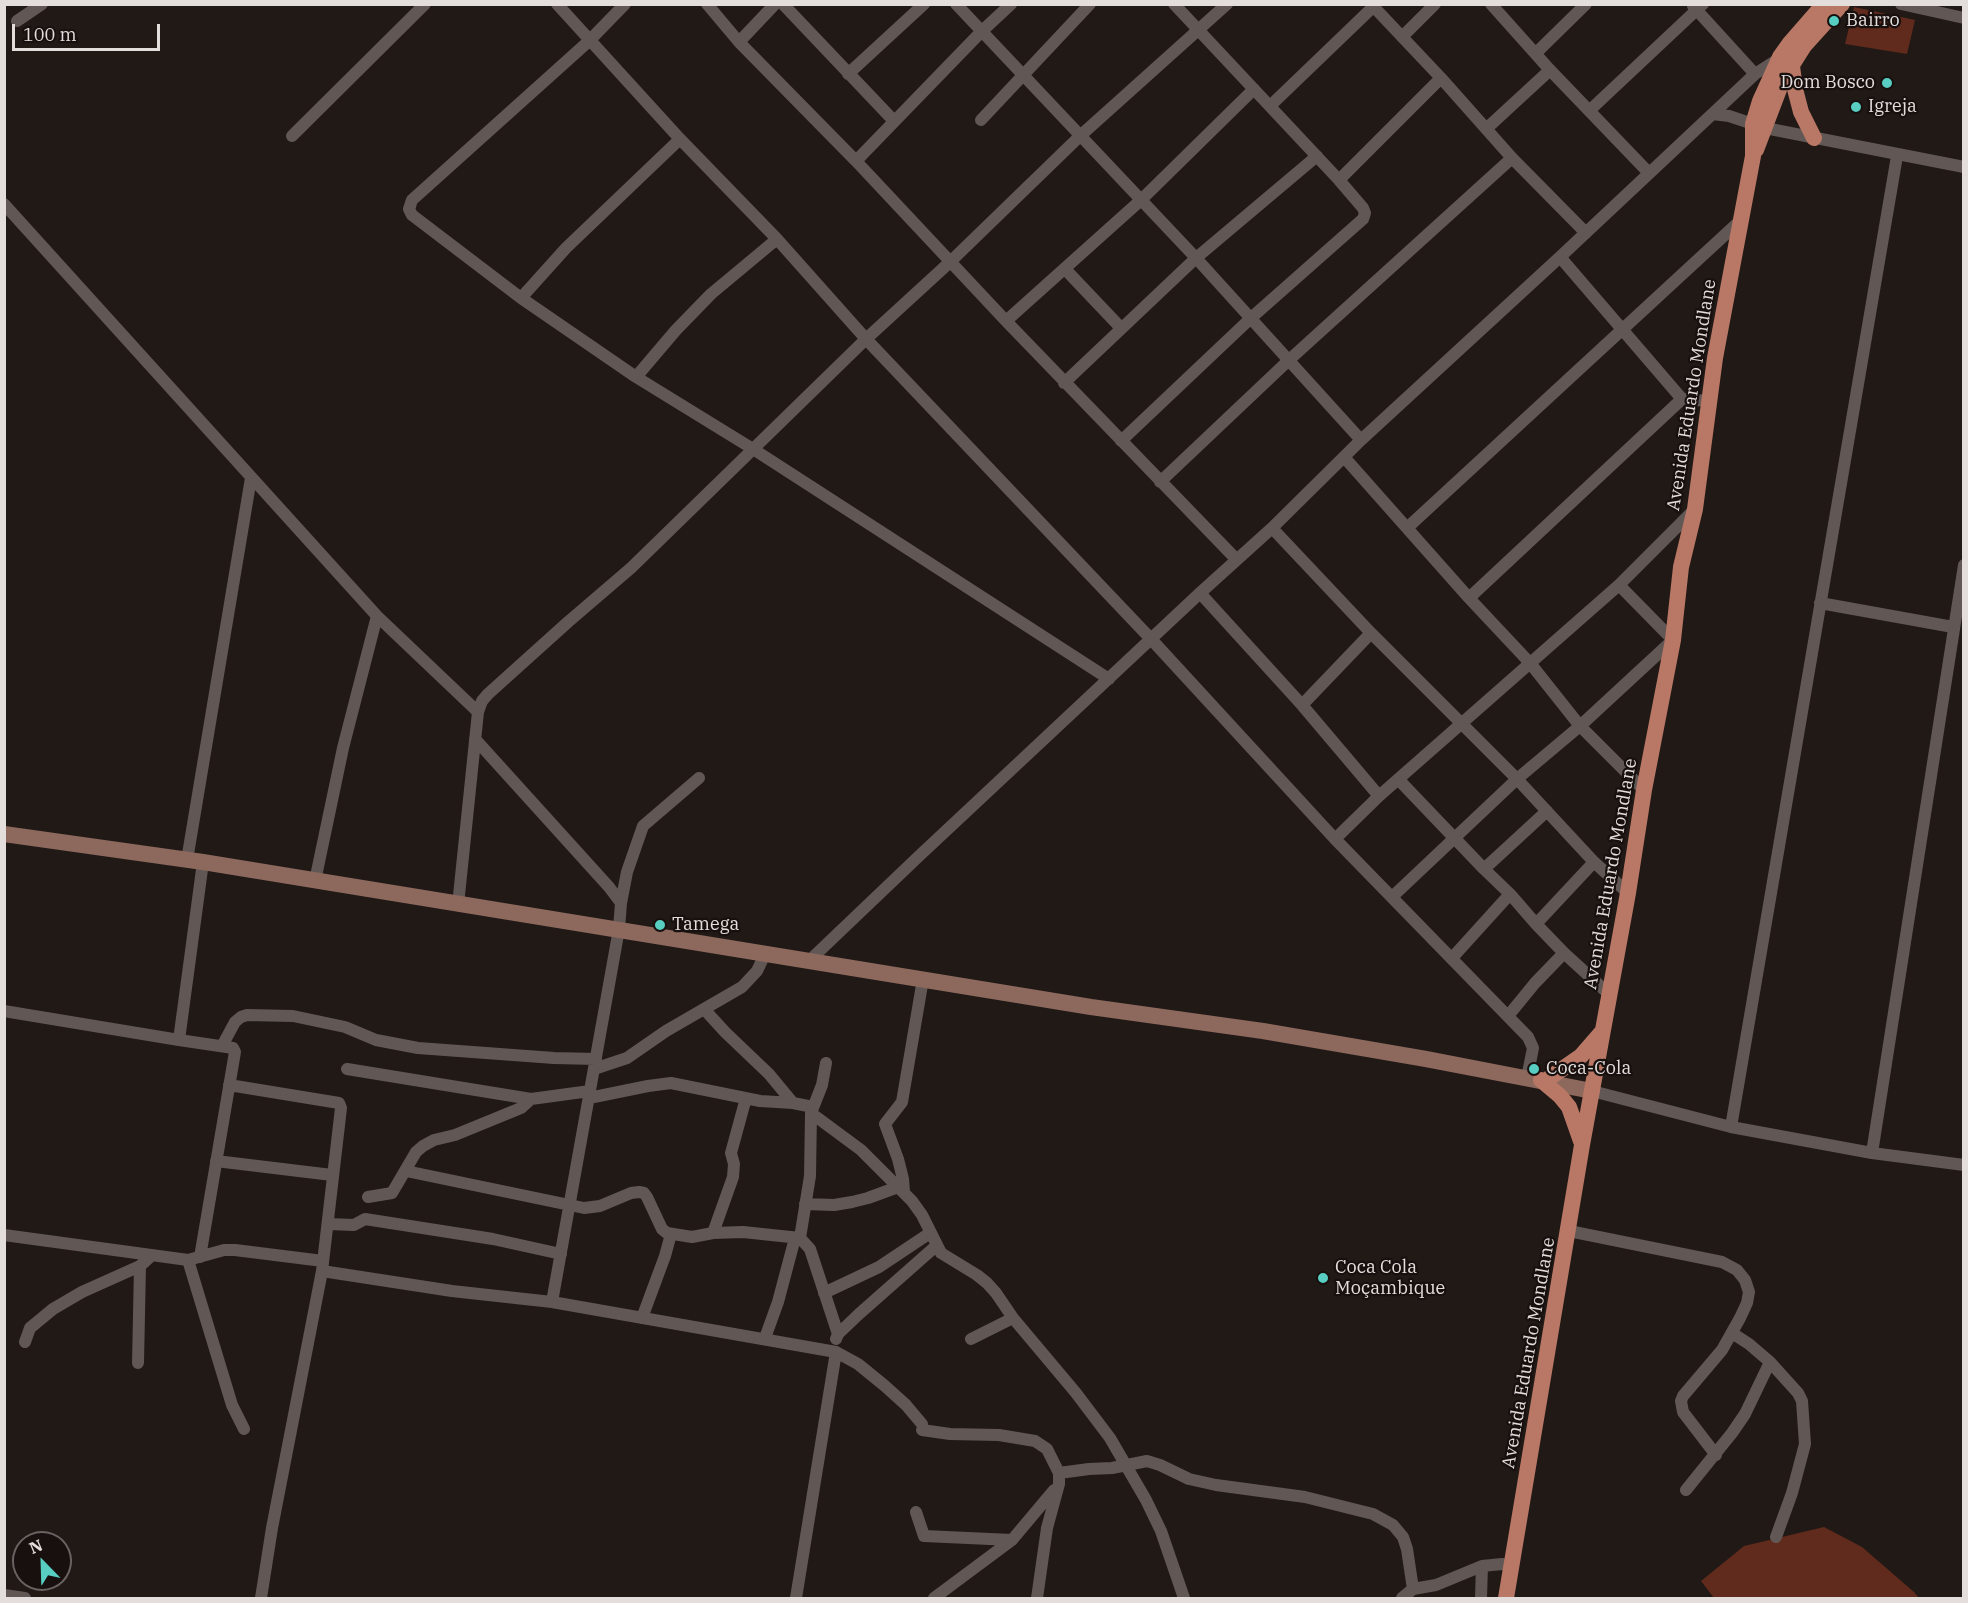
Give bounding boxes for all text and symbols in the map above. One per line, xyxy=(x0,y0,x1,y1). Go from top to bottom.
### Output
place label: Bairro xyxy=(1846,10,1900,32)
scale bar xyxy=(15,12,164,50)
marker: Bairro xyxy=(1827,14,1841,28)
text: 100 m xyxy=(23,23,77,46)
place label: Dom Bosco xyxy=(1781,72,1875,94)
marker: Dom Bosco xyxy=(1880,76,1894,90)
place label: Igreja xyxy=(1868,96,1917,118)
marker: Igreja xyxy=(1849,100,1863,114)
street label: Avenida Eduardo Mondlane xyxy=(1663,278,1721,512)
street label: Avenida Eduardo Mondlane xyxy=(1580,757,1642,991)
place label: Tamega xyxy=(672,914,739,936)
marker: Tamega xyxy=(653,918,667,932)
place label: Coca-Cola xyxy=(1546,1058,1631,1080)
marker: Coca-Cola xyxy=(1527,1062,1541,1076)
street label: Avenida Eduardo Mondlane xyxy=(1498,1236,1560,1470)
place label: Coca Cola Moçambique xyxy=(1335,1257,1445,1300)
marker: Coca Cola Moçambique xyxy=(1316,1271,1330,1285)
north arrow xyxy=(12,1531,72,1591)
text: N xyxy=(26,1535,45,1558)

